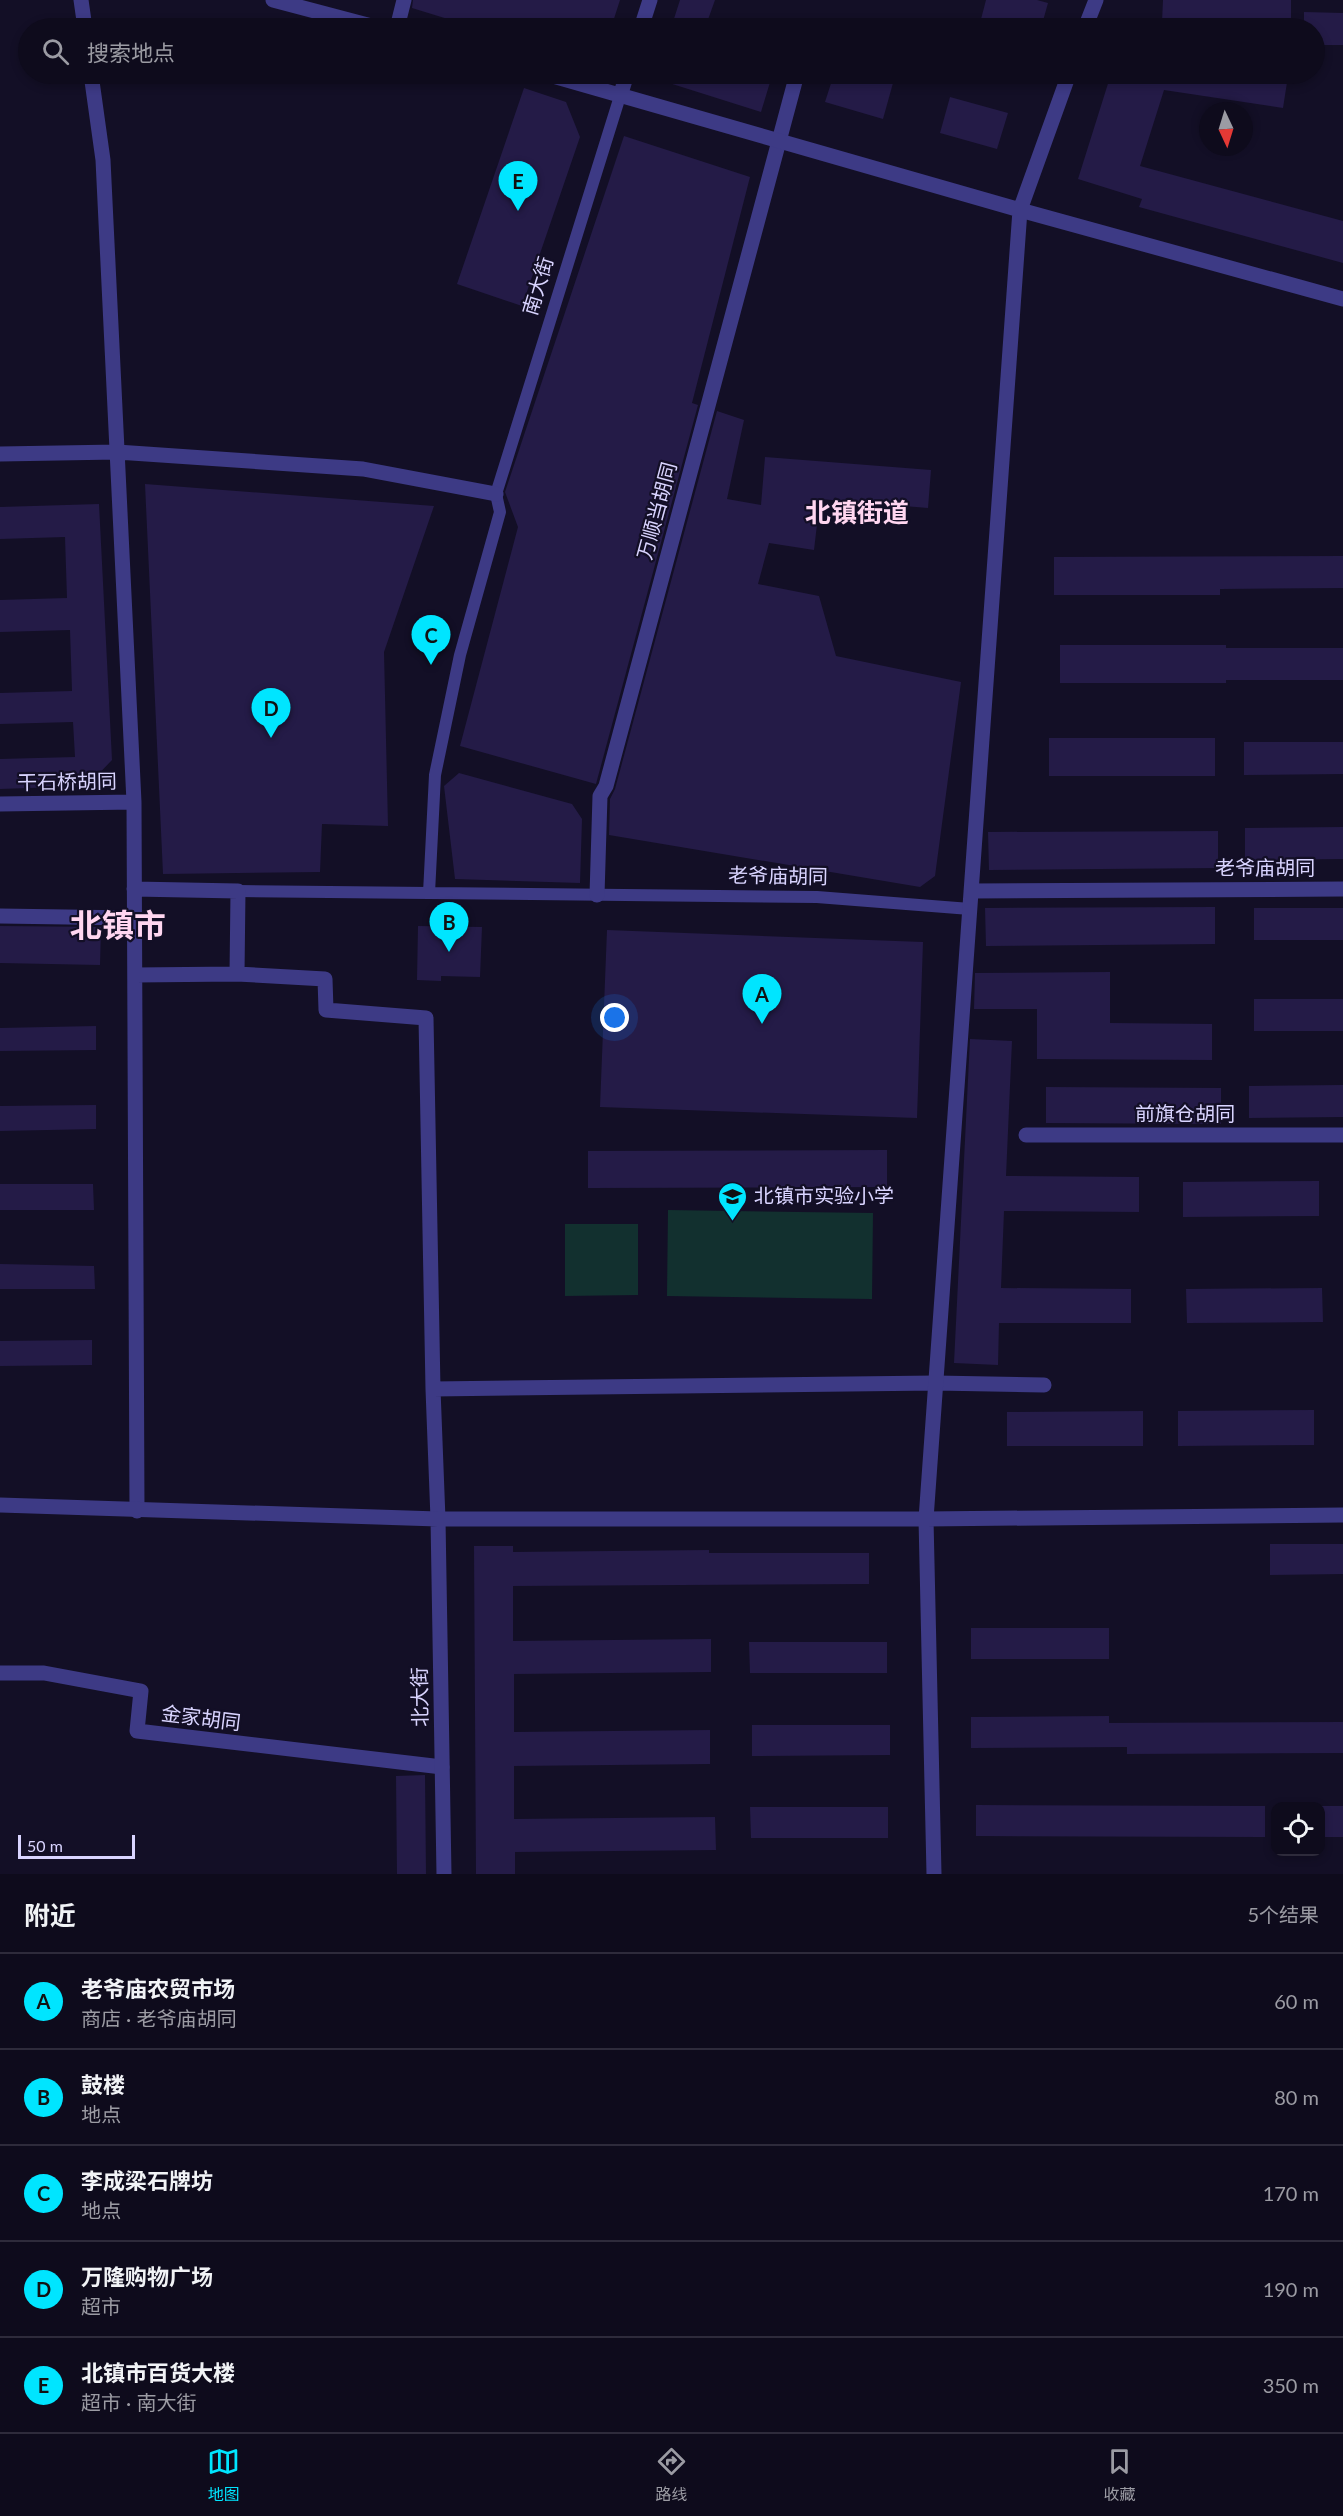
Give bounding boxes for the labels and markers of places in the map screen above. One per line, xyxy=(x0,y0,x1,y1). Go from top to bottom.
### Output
pin: E xyxy=(498,162,538,211)
pin: C xyxy=(412,616,450,665)
pin: D xyxy=(252,688,290,738)
pin: B xyxy=(430,902,468,952)
pin: A xyxy=(742,974,782,1024)
school or university icon: 北镇市实验小学 xyxy=(717,1180,749,1222)
place label: 北镇市实验小学 xyxy=(754,1183,894,1207)

